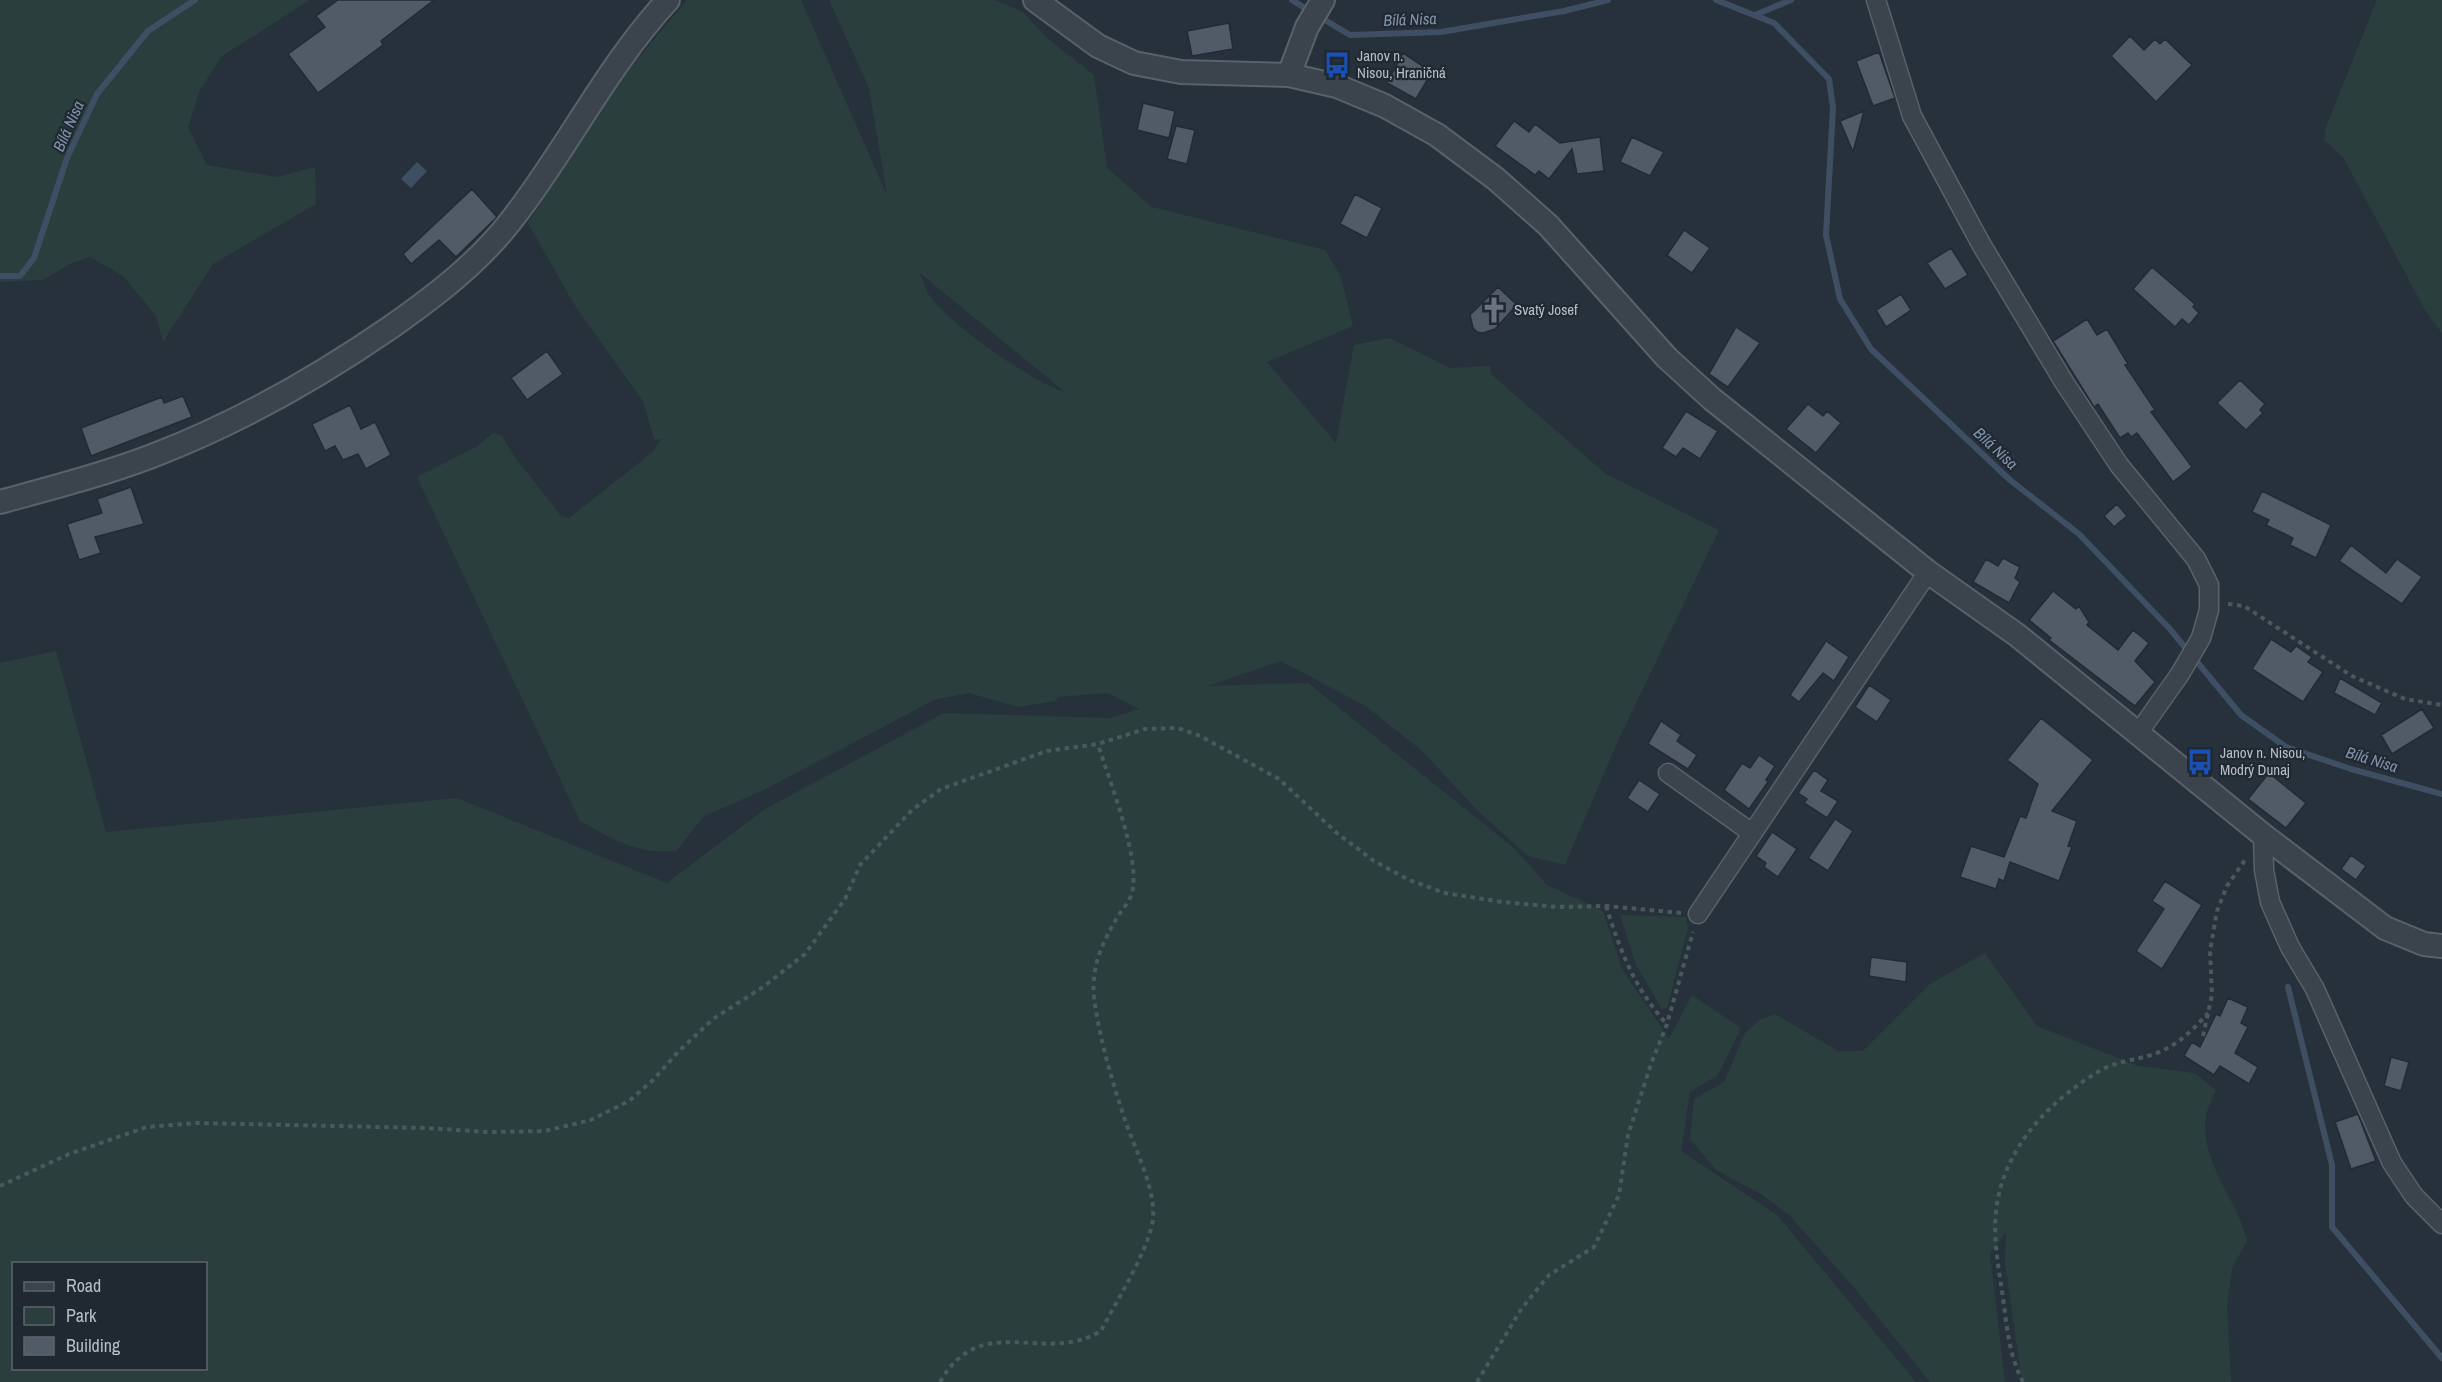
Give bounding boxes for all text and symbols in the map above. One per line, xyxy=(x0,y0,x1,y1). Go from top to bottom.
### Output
water label: Bílá Nisa xyxy=(1383,7,1437,31)
place label: Janov n. Nisou, Hraničná xyxy=(1357,45,1446,83)
bus stop icon: Janov n. Nisou, Hraničná xyxy=(1322,50,1352,80)
water label: Bílá Nisa xyxy=(47,97,89,155)
church icon: Svatý Josef xyxy=(1479,295,1509,325)
place label: Svatý Josef xyxy=(1514,299,1578,320)
water label: Bílá Nisa xyxy=(1969,422,2023,474)
water label: Bílá Nisa xyxy=(2343,741,2401,777)
place label: Janov n. Nisou, Modrý Dunaj xyxy=(2220,742,2305,780)
bus stop icon: Janov n. Nisou, Modrý Dunaj xyxy=(2185,747,2215,777)
legend xyxy=(12,1262,207,1370)
text: Road xyxy=(66,1273,101,1298)
text: Park xyxy=(66,1303,97,1328)
text: Building xyxy=(66,1333,121,1358)

